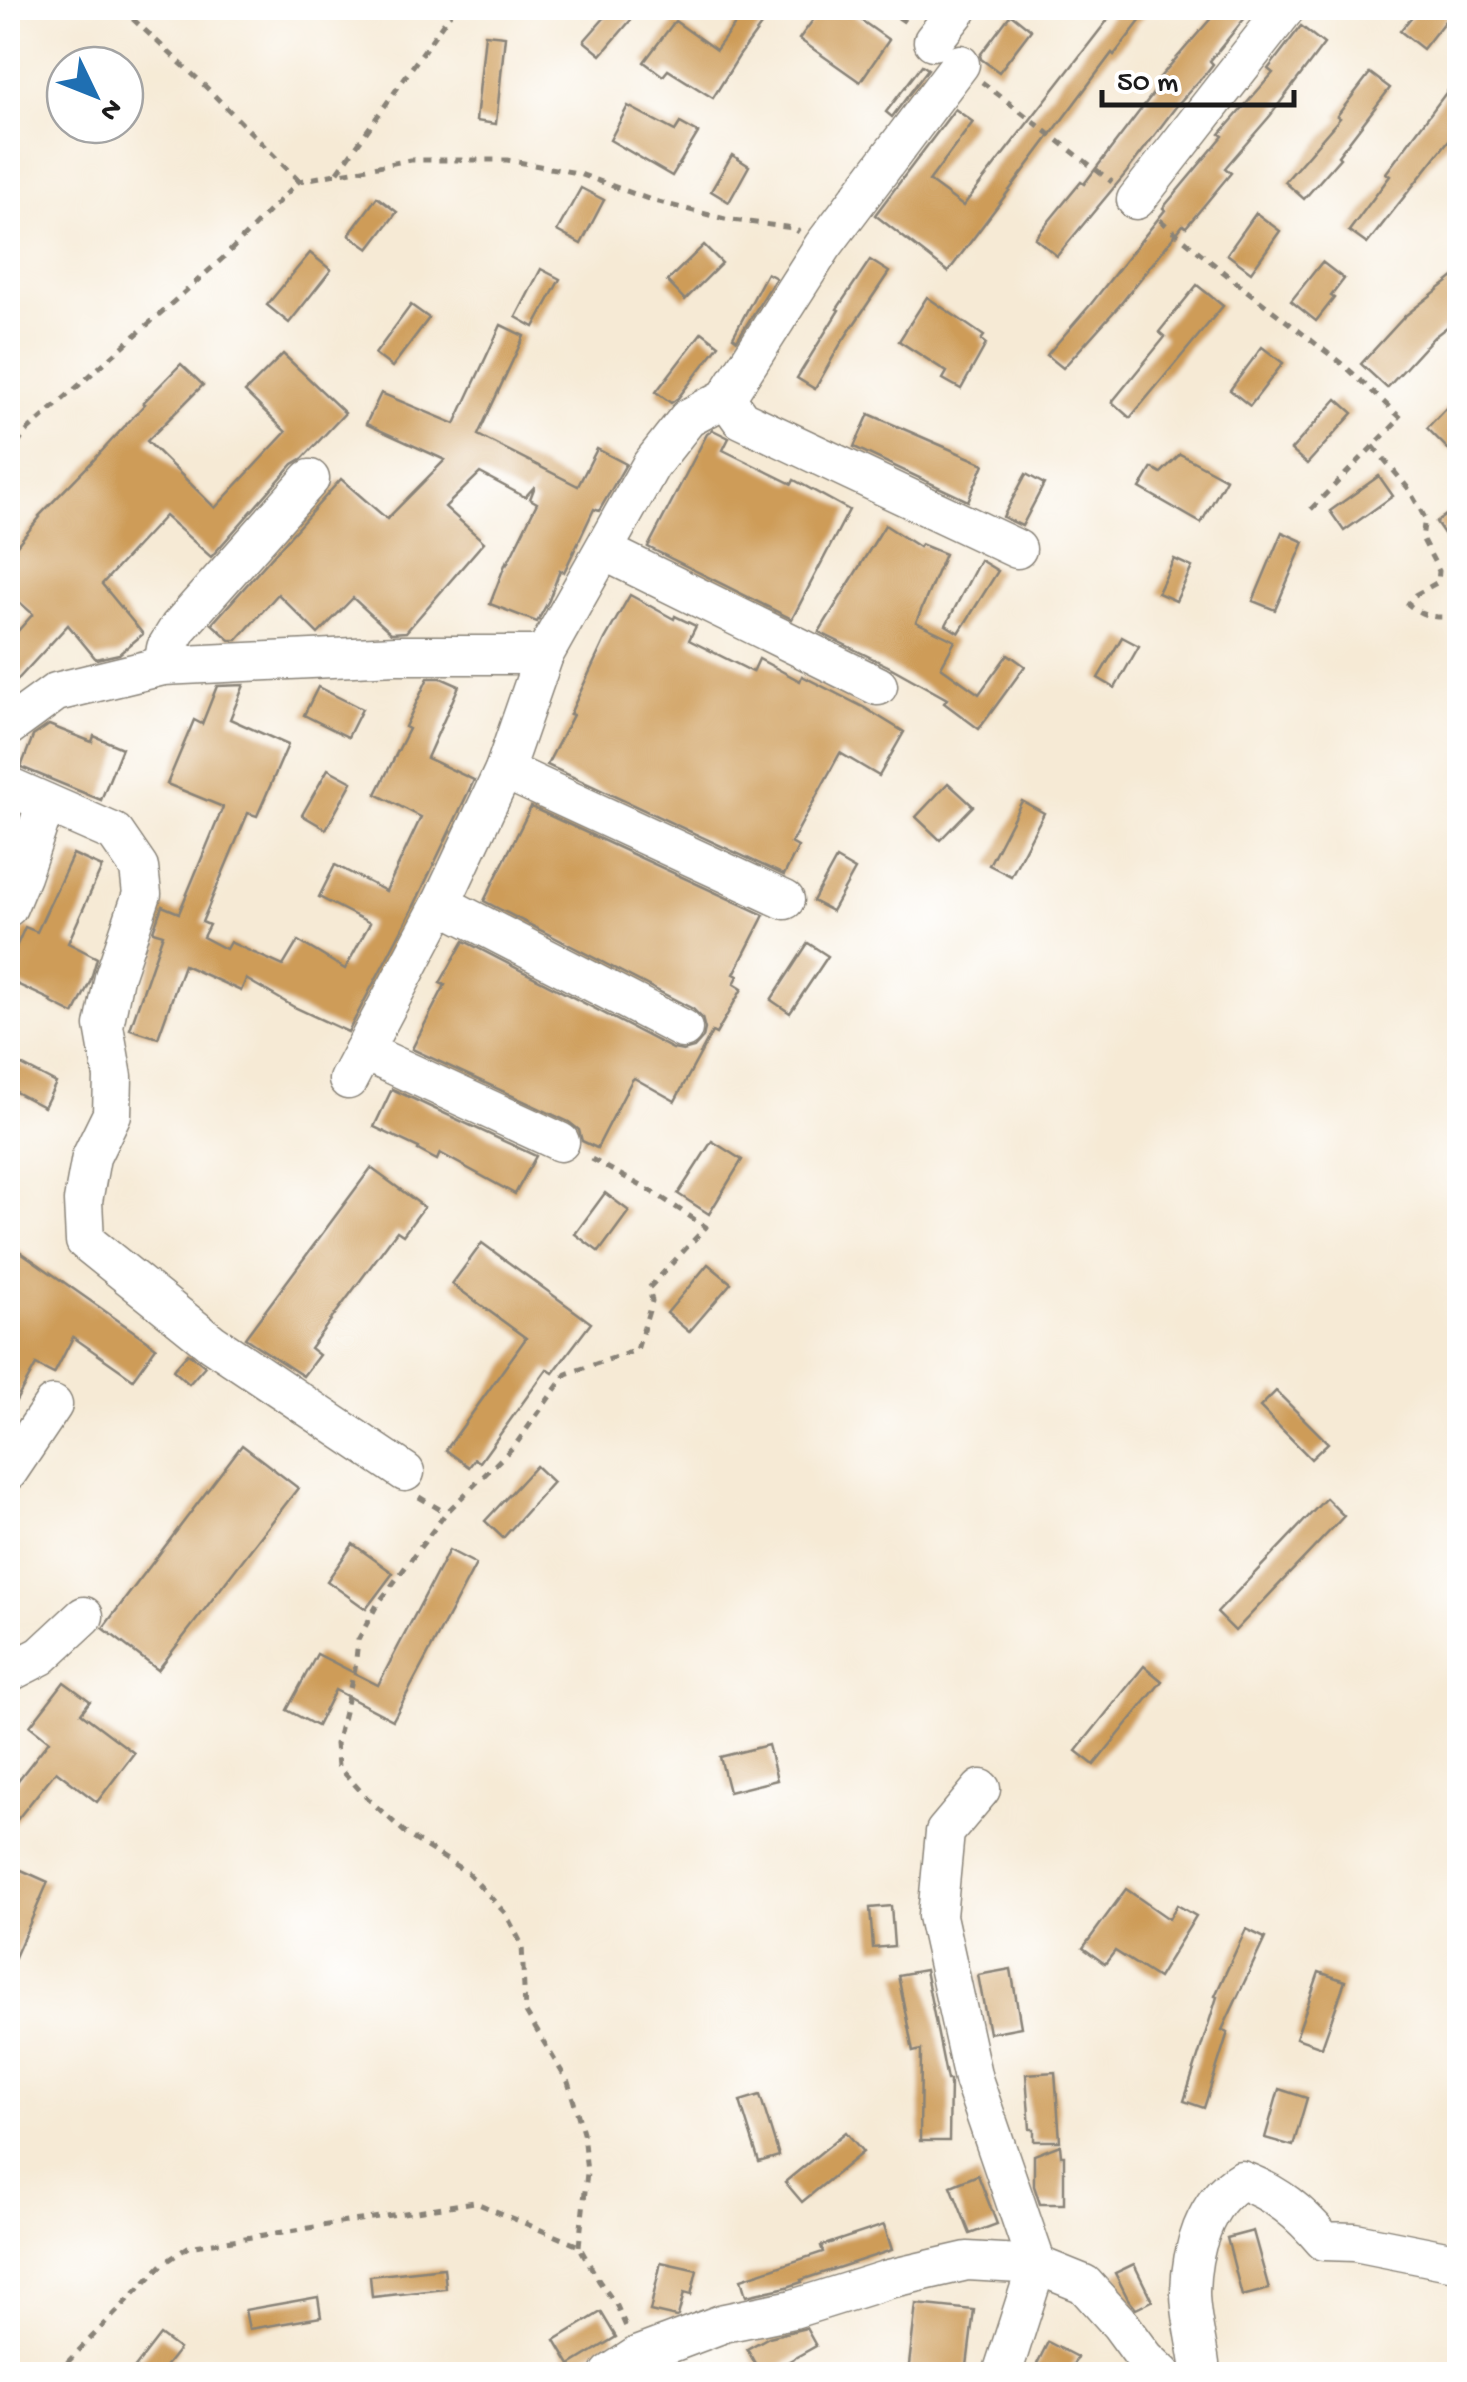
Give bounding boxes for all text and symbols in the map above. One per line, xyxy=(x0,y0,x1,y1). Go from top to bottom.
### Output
north arrow xyxy=(45,45,145,145)
scale bar xyxy=(1102,45,1294,107)
text: 50 m xyxy=(1117,67,1178,102)
text: N xyxy=(92,91,128,127)

